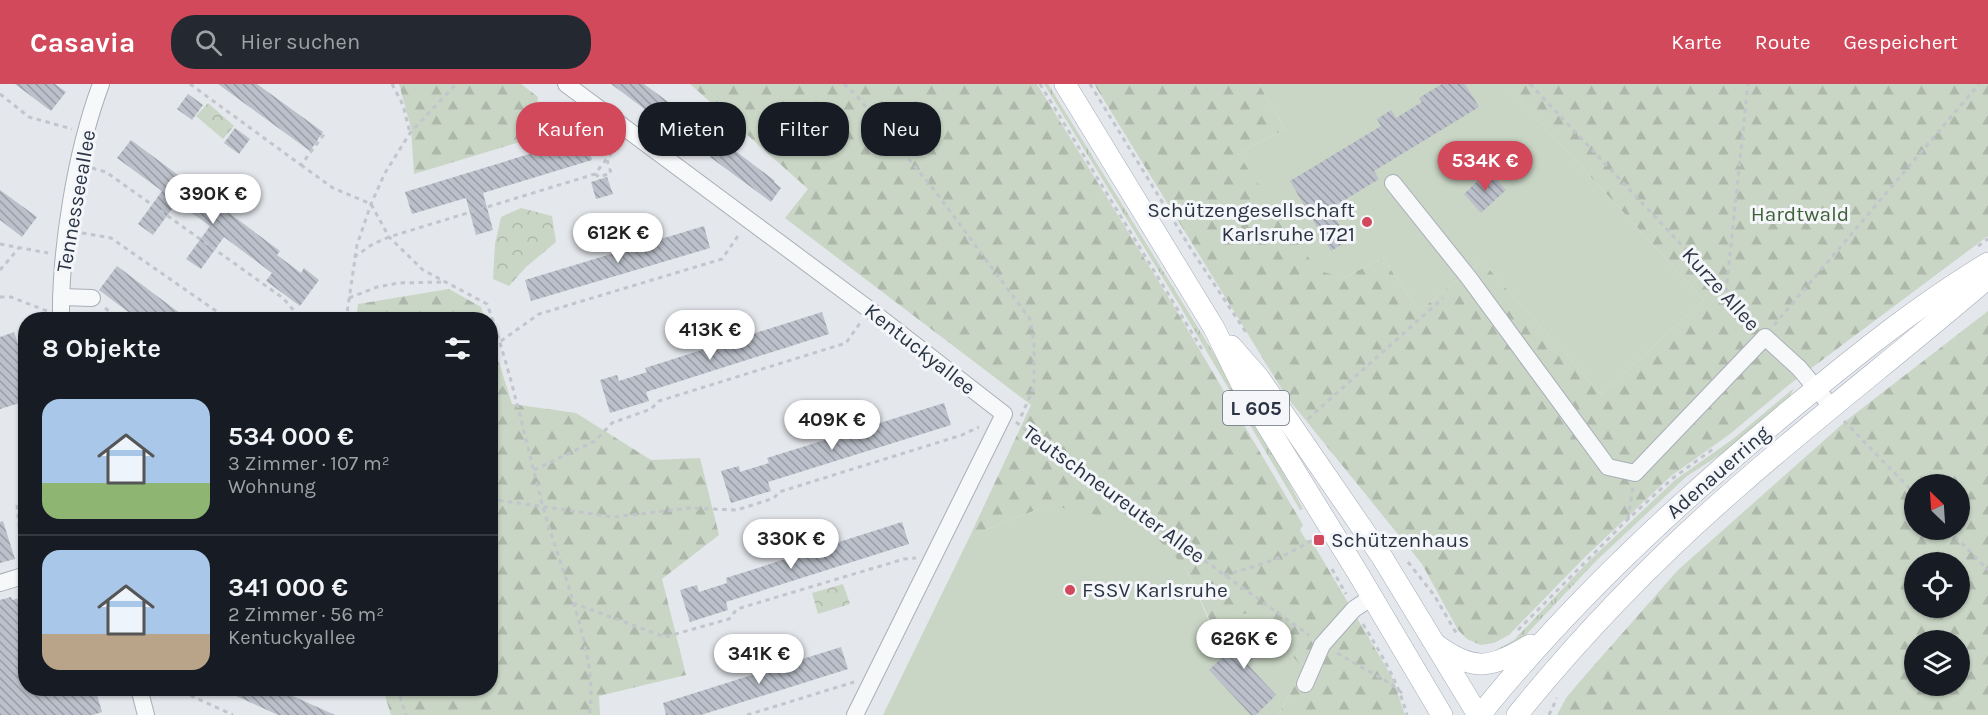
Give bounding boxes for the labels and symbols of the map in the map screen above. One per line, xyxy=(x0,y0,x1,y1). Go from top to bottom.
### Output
street label: Tennesseeallee xyxy=(52,128,100,274)
pin: 534K € xyxy=(1436,141,1534,192)
pin: 390K € xyxy=(164,174,262,225)
place label: Schützengesellschaft Karlsruhe 1721 xyxy=(1147,198,1355,246)
park label: Hardtwald xyxy=(1751,202,1849,226)
pin: 612K € xyxy=(569,213,667,264)
marker: Schützengesellschaft Karlsruhe 1721 xyxy=(1360,215,1374,229)
street label: Kurze Allee xyxy=(1677,242,1765,336)
street label: Kentuckyallee xyxy=(860,298,980,400)
pin: 413K € xyxy=(661,310,759,361)
road number: L 605 xyxy=(1223,391,1289,425)
pin: 409K € xyxy=(783,400,881,451)
street label: Teutschneureuter Allee xyxy=(1018,420,1210,568)
street label: Adenauerring xyxy=(1661,421,1775,523)
north arrow xyxy=(1904,474,1970,540)
pin: 330K € xyxy=(742,519,840,570)
place label: Schützenhaus xyxy=(1331,528,1469,552)
marker: Schützenhaus xyxy=(1312,533,1326,547)
place label: FSSV Karlsruhe xyxy=(1082,578,1228,602)
marker: FSSV Karlsruhe xyxy=(1063,583,1077,597)
pin: 626K € xyxy=(1195,619,1293,670)
pin: 341K € xyxy=(710,634,808,685)

